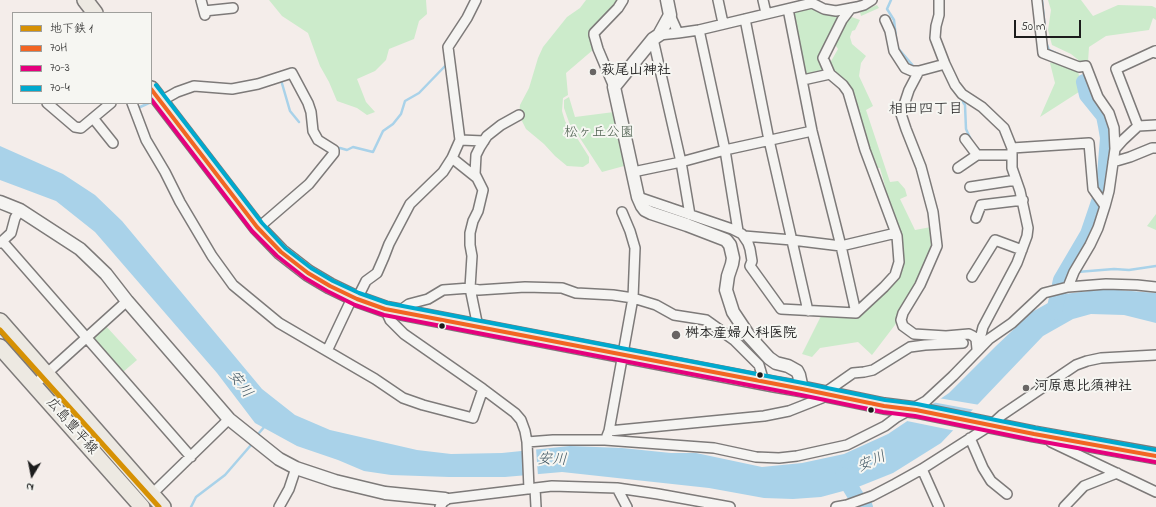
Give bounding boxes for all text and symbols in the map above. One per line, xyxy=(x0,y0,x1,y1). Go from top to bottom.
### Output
legend xyxy=(12,12,152,104)
scale bar xyxy=(1016,12,1083,38)
text: 50 m xyxy=(1021,18,1045,36)
text: 地下鉄 1 xyxy=(50,20,93,38)
text: 70H xyxy=(50,39,67,57)
text: 70-3 xyxy=(50,59,70,77)
place label: 萩尾山神社 xyxy=(601,64,671,80)
marker: 萩尾山神社 xyxy=(588,67,598,77)
text: 70-4 xyxy=(50,79,70,97)
district label: 相田四丁目 xyxy=(889,102,963,120)
park label: 松ヶ丘公園 xyxy=(564,126,634,142)
unlabelled marker xyxy=(437,321,447,331)
place label: 桝本産婦人科医院 xyxy=(685,327,797,343)
marker: 桝本産婦人科医院 xyxy=(670,329,682,341)
water label: 安川 xyxy=(223,368,255,402)
unlabelled marker xyxy=(755,370,765,380)
place label: 河原恵比須神社 xyxy=(1034,380,1132,396)
marker: 河原恵比須神社 xyxy=(1021,383,1031,393)
street label: 広島豊平線 xyxy=(42,395,100,459)
unlabelled marker xyxy=(866,405,876,415)
water label: 安川 xyxy=(855,449,889,477)
water label: 安川 xyxy=(537,451,567,471)
north arrow xyxy=(12,455,52,495)
text: N xyxy=(25,478,35,495)

